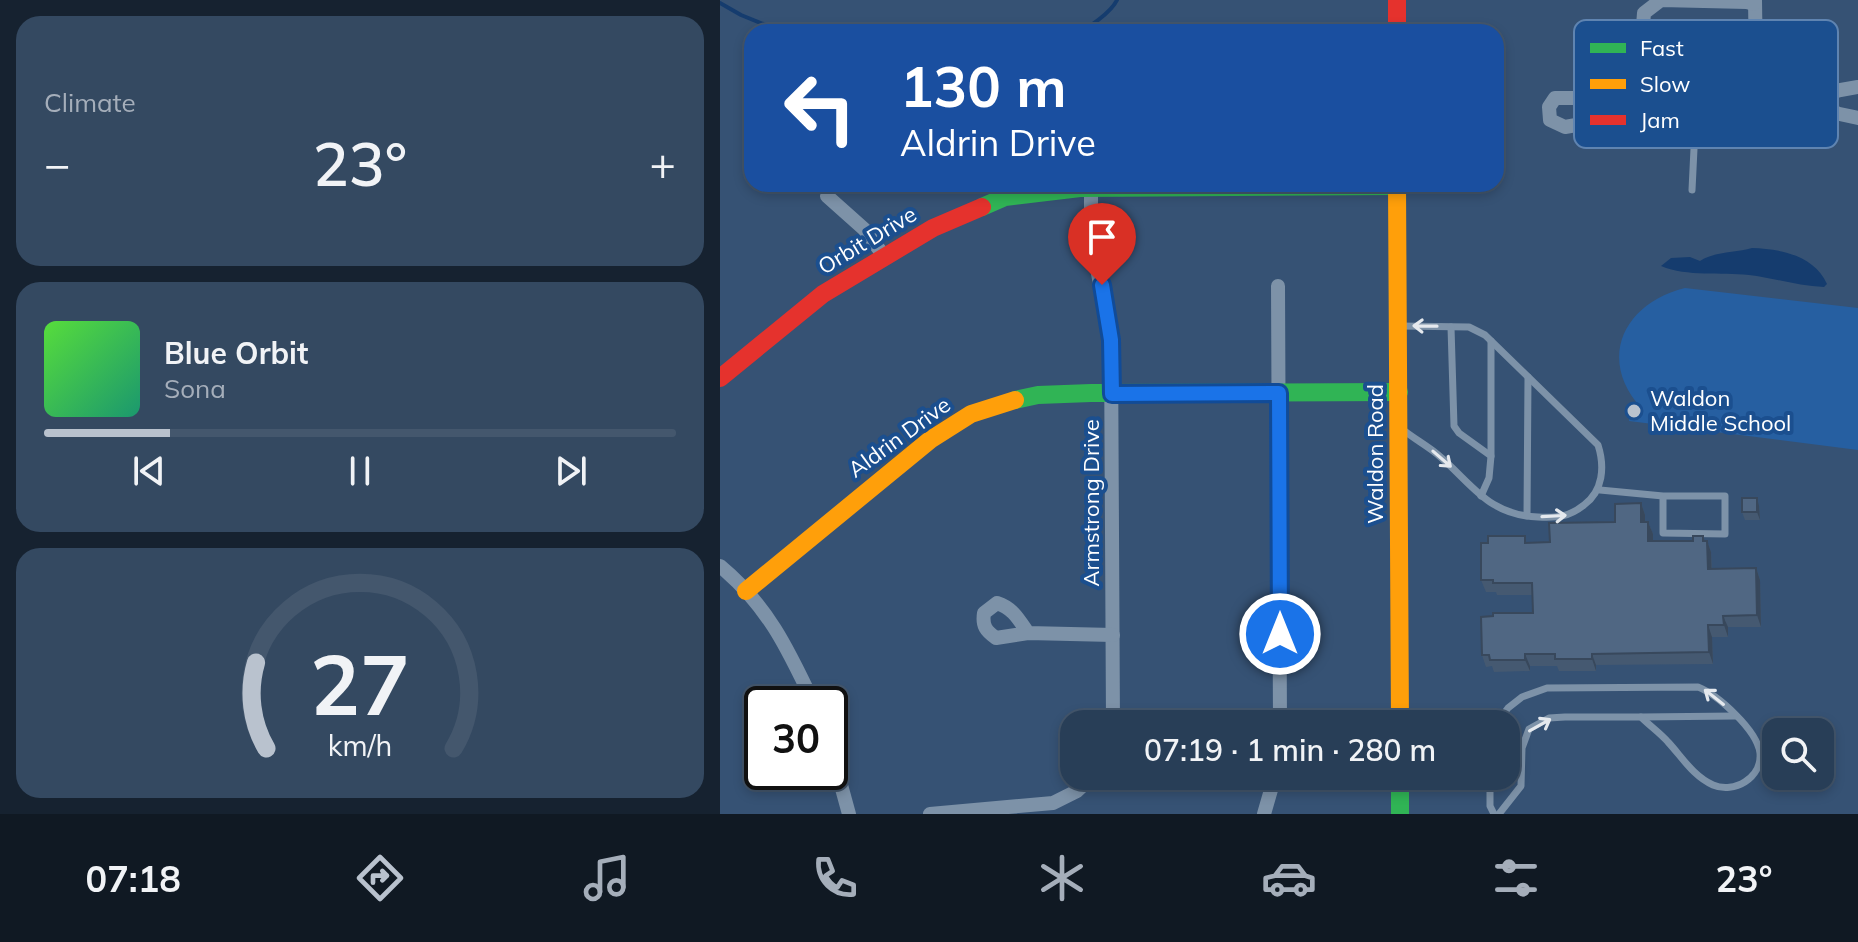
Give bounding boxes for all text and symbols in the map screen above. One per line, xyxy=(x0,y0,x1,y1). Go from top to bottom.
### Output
legend xyxy=(1574,20,1838,148)
text: Fast xyxy=(1640,34,1684,62)
text: 130 m xyxy=(900,51,1067,121)
icon: left xyxy=(768,56,872,160)
text: Slow xyxy=(1640,70,1690,98)
text: Climate xyxy=(44,86,136,119)
text: Jam xyxy=(1640,106,1680,134)
text: Aldrin Drive xyxy=(900,120,1096,165)
text: 23° xyxy=(313,126,407,201)
text: − xyxy=(44,136,70,191)
text: + xyxy=(650,136,676,191)
street label: Orbit Drive xyxy=(813,200,921,280)
pin xyxy=(1068,203,1136,285)
icon: arrive xyxy=(1080,215,1124,259)
one-way arrow xyxy=(1412,319,1439,334)
text: Blue Orbit xyxy=(164,334,308,372)
text: Sona xyxy=(164,372,226,405)
street label: Waldon Road xyxy=(1361,384,1389,524)
place label: Waldon Middle School xyxy=(1650,384,1791,437)
street label: Aldrin Drive xyxy=(842,391,956,483)
marker: Waldon Middle School xyxy=(1625,402,1643,420)
street label: Armstrong Drive xyxy=(1077,419,1105,587)
icon: previous xyxy=(127,449,171,493)
icon: pause xyxy=(338,449,382,493)
icon: next xyxy=(549,449,593,493)
one-way arrow xyxy=(1431,450,1451,468)
one-way arrow xyxy=(1540,508,1566,523)
position arrow xyxy=(1238,592,1322,676)
text: 27 xyxy=(310,631,410,736)
speed limit sign: 30 xyxy=(744,686,848,790)
one-way arrow xyxy=(1704,689,1725,706)
one-way arrow xyxy=(1528,716,1551,732)
map controls xyxy=(1762,718,1834,790)
button: search xyxy=(1762,718,1834,790)
text: km/h xyxy=(328,727,392,763)
text: 07:19 · 1 min · 280 m xyxy=(1144,731,1436,769)
icon: directions xyxy=(352,850,408,906)
icon: music xyxy=(579,850,635,906)
icon: phone xyxy=(807,850,863,906)
icon: climate xyxy=(1034,850,1090,906)
icon: car xyxy=(1261,850,1317,906)
icon: filters xyxy=(1488,850,1544,906)
text: 07:18 xyxy=(86,856,181,901)
text: 23° xyxy=(1715,856,1772,901)

